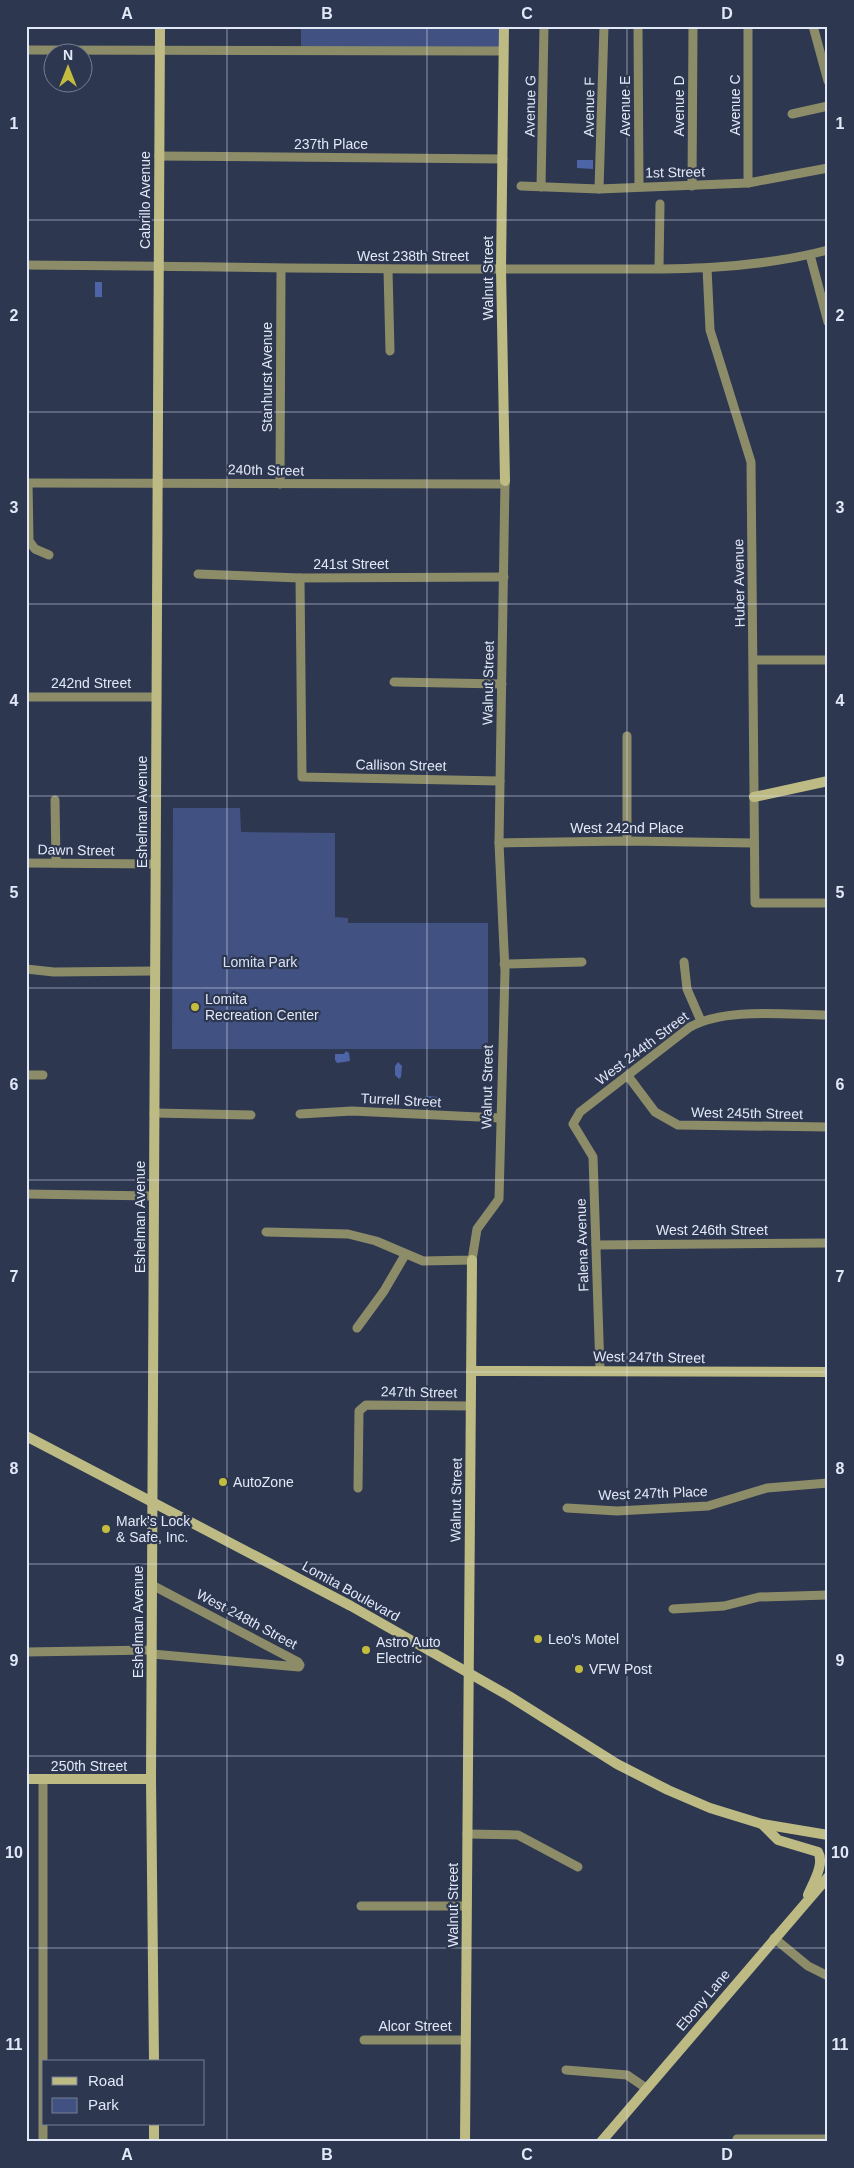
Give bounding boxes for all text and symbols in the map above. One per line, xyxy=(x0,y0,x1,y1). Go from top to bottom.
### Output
text: A xyxy=(121,5,133,22)
text: B xyxy=(321,5,333,22)
text: C xyxy=(521,5,533,22)
text: D xyxy=(721,5,733,22)
north arrow xyxy=(42,42,92,92)
text: N xyxy=(63,47,73,63)
street label: Avenue C xyxy=(727,74,743,136)
street label: Avenue G xyxy=(521,75,539,137)
street label: Avenue D xyxy=(671,75,687,137)
street label: Avenue E xyxy=(617,76,633,136)
street label: Avenue F xyxy=(580,77,598,137)
text: 1 xyxy=(10,115,19,132)
text: 1 xyxy=(836,115,845,132)
street label: 237th Place xyxy=(294,136,368,152)
street label: Cabrillo Avenue xyxy=(137,151,153,249)
street label: 1st Street xyxy=(645,163,705,181)
street label: Walnut Street xyxy=(480,236,496,320)
street label: West 238th Street xyxy=(357,248,469,264)
text: 2 xyxy=(10,307,19,324)
text: 2 xyxy=(836,307,845,324)
street label: Stanhurst Avenue xyxy=(259,322,275,432)
street label: 240th Street xyxy=(228,461,304,479)
text: 3 xyxy=(10,499,19,516)
text: 3 xyxy=(836,499,845,516)
street label: Huber Avenue xyxy=(730,538,748,627)
street label: 241st Street xyxy=(313,556,389,572)
street label: Walnut Street xyxy=(479,641,497,725)
street label: 242nd Street xyxy=(51,675,131,691)
text: 4 xyxy=(10,692,19,709)
text: 4 xyxy=(836,692,845,709)
street label: Eshelman Avenue xyxy=(134,755,150,868)
street label: Callison Street xyxy=(355,756,447,774)
street label: West 242nd Place xyxy=(570,820,684,836)
street label: Dawn Street xyxy=(37,841,115,859)
text: 5 xyxy=(10,884,19,901)
text: 5 xyxy=(836,884,845,901)
park label: Lomita Park xyxy=(223,954,298,970)
place label: Lomita Recreation Center xyxy=(205,991,319,1023)
marker: Lomita Recreation Center xyxy=(189,1001,201,1013)
street label: West 244th Street xyxy=(593,1008,692,1088)
street label: Walnut Street xyxy=(478,1045,496,1129)
text: 6 xyxy=(10,1076,19,1093)
text: 6 xyxy=(836,1076,845,1093)
street label: Turrell Street xyxy=(360,1090,442,1110)
street label: West 245th Street xyxy=(691,1104,803,1122)
street label: Eshelman Avenue xyxy=(132,1160,148,1273)
street label: Falena Avenue xyxy=(572,1198,592,1292)
street label: West 246th Street xyxy=(656,1222,768,1238)
text: 7 xyxy=(10,1268,19,1285)
text: 7 xyxy=(836,1268,845,1285)
street label: West 247th Street xyxy=(593,1348,705,1366)
street label: 247th Street xyxy=(381,1383,457,1401)
street label: Walnut Street xyxy=(447,1458,465,1542)
text: 8 xyxy=(10,1460,19,1477)
text: 8 xyxy=(836,1460,845,1477)
place label: AutoZone xyxy=(233,1474,294,1490)
marker: AutoZone xyxy=(217,1476,229,1488)
street label: West 247th Place xyxy=(598,1483,708,1503)
place label: Mark's Lock & Safe, Inc. xyxy=(116,1513,191,1545)
marker: Mark's Lock & Safe, Inc. xyxy=(100,1523,112,1535)
street label: Lomita Boulevard xyxy=(299,1558,403,1624)
street label: Eshelman Avenue xyxy=(130,1565,146,1678)
street label: West 248th Street xyxy=(194,1586,300,1652)
place label: Leo's Motel xyxy=(548,1631,619,1647)
marker: Leo's Motel xyxy=(532,1633,544,1645)
place label: Astro Auto Electric xyxy=(376,1634,441,1666)
marker: Astro Auto Electric xyxy=(360,1644,372,1656)
text: 9 xyxy=(10,1652,19,1669)
text: 9 xyxy=(836,1652,845,1669)
place label: VFW Post xyxy=(589,1661,652,1677)
marker: VFW Post xyxy=(573,1663,585,1675)
street label: 250th Street xyxy=(51,1758,127,1774)
text: 10 xyxy=(5,1844,23,1861)
text: 10 xyxy=(831,1844,849,1861)
street label: Walnut Street xyxy=(445,1863,461,1947)
street label: Ebony Lane xyxy=(673,1966,733,2034)
street label: Alcor Street xyxy=(378,2018,452,2034)
text: 11 xyxy=(6,2036,23,2053)
text: 11 xyxy=(832,2036,849,2053)
legend xyxy=(42,2060,205,2126)
text: Road xyxy=(88,2072,124,2089)
text: Park xyxy=(88,2096,119,2113)
text: A xyxy=(121,2146,133,2163)
text: B xyxy=(321,2146,333,2163)
text: C xyxy=(521,2146,533,2163)
text: D xyxy=(721,2146,733,2163)

